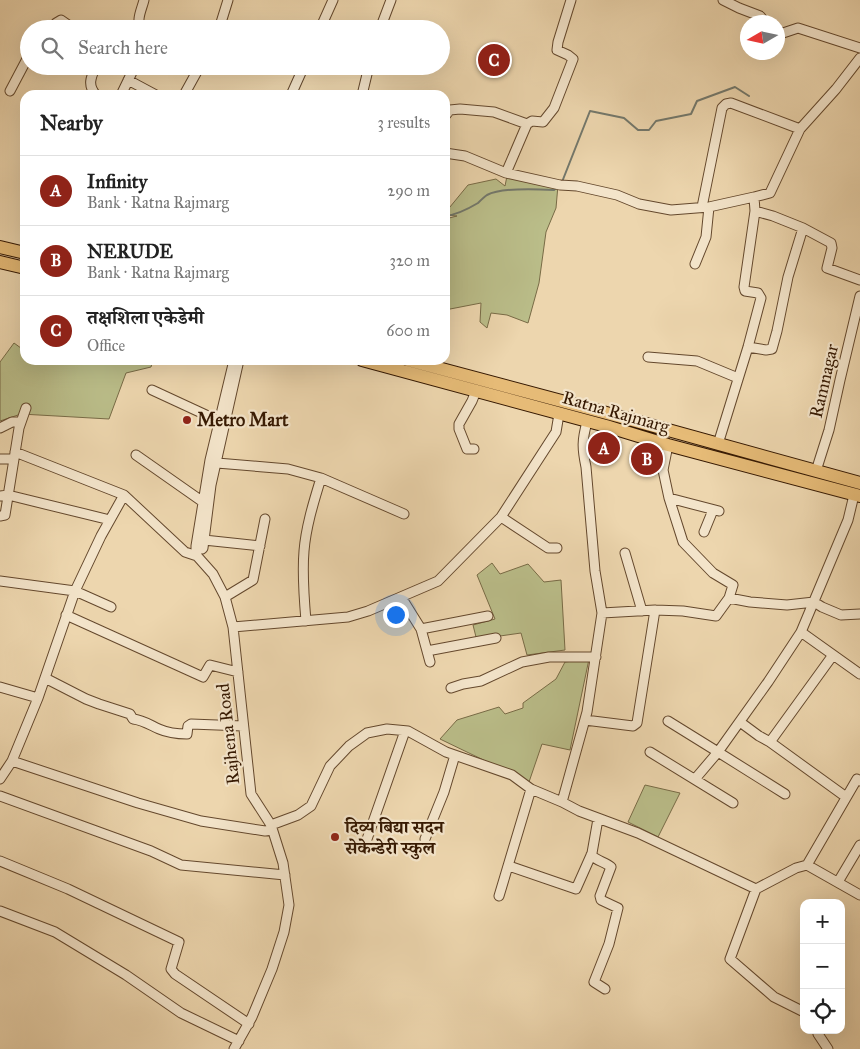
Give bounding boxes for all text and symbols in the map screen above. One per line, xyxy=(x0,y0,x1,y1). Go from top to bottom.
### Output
north arrow xyxy=(740,15,785,60)
search box xyxy=(20,20,450,75)
icon: search xyxy=(38,34,66,62)
text: Search here xyxy=(78,36,168,59)
pin: C xyxy=(478,41,510,79)
text: Nearby xyxy=(40,110,103,136)
text: 3 results xyxy=(377,113,430,132)
text: Infinity xyxy=(87,170,147,193)
text: A xyxy=(51,181,61,200)
text: 290 m xyxy=(387,181,430,200)
text: Bank · Ratna Rajmarg xyxy=(87,193,229,212)
text: NERUDE xyxy=(87,240,173,263)
text: B xyxy=(51,251,61,270)
text: 320 m xyxy=(390,251,430,270)
text: Bank · Ratna Rajmarg xyxy=(87,263,229,282)
text: तक्षशिला एकेडेमी xyxy=(87,306,204,329)
text: C xyxy=(51,321,61,340)
text: 600 m xyxy=(386,321,430,340)
text: Office xyxy=(87,336,125,355)
street label: Ramnagar xyxy=(805,342,844,420)
street label: Ratna Rajmarg xyxy=(560,386,673,439)
place label: Metro Mart xyxy=(197,409,289,431)
marker: Metro Mart xyxy=(181,414,193,426)
pin: A xyxy=(588,429,620,467)
pin: B xyxy=(631,440,663,478)
your location xyxy=(383,602,409,628)
street label: Rajhena Road xyxy=(212,682,244,786)
place label: दिव्य बिद्या सदन सेकेन्डेरी स्कुल xyxy=(343,816,446,860)
marker: दिव्य बिद्या सदन सेकेन्डेरी स्कुल xyxy=(329,831,341,843)
map controls xyxy=(800,899,845,1034)
button: + xyxy=(800,899,845,944)
button: − xyxy=(800,944,845,989)
button: locate xyxy=(800,989,845,1034)

